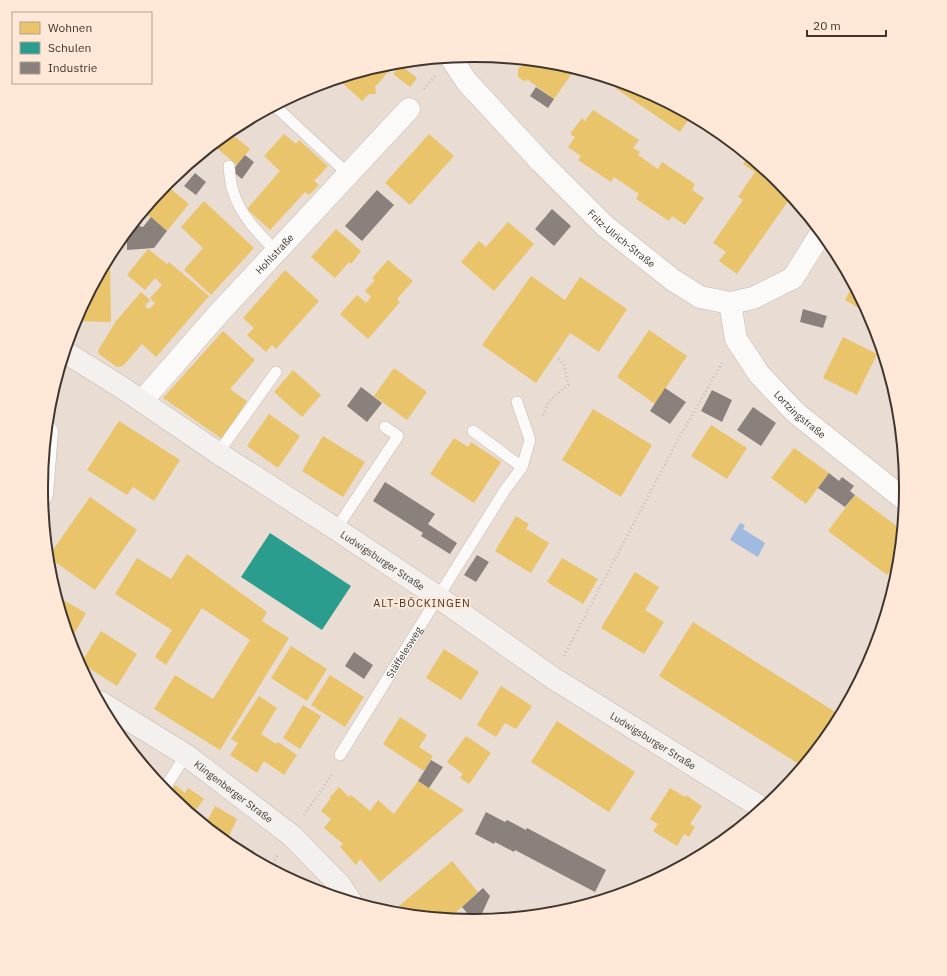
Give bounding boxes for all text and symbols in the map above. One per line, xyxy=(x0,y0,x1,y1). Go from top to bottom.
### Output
legend xyxy=(12,12,152,84)
scale bar xyxy=(807,12,886,38)
text: 20 m xyxy=(813,18,841,33)
text: Wohnen xyxy=(48,20,92,35)
text: Schulen xyxy=(48,40,91,55)
text: Industrie xyxy=(48,60,98,75)
street label: Fritz-Ulrich-Straße xyxy=(585,207,658,271)
street label: Hohlstraße xyxy=(253,231,297,277)
street label: Lortzingstraße xyxy=(771,388,829,441)
street label: Ludwigsburger Straße xyxy=(338,528,428,594)
district label: ALT-BÖCKINGEN xyxy=(373,596,471,610)
street label: Stäffelesweg xyxy=(383,624,425,681)
street label: Ludwigsburger Straße xyxy=(608,709,699,773)
street label: Klingenberger Straße xyxy=(192,758,276,826)

